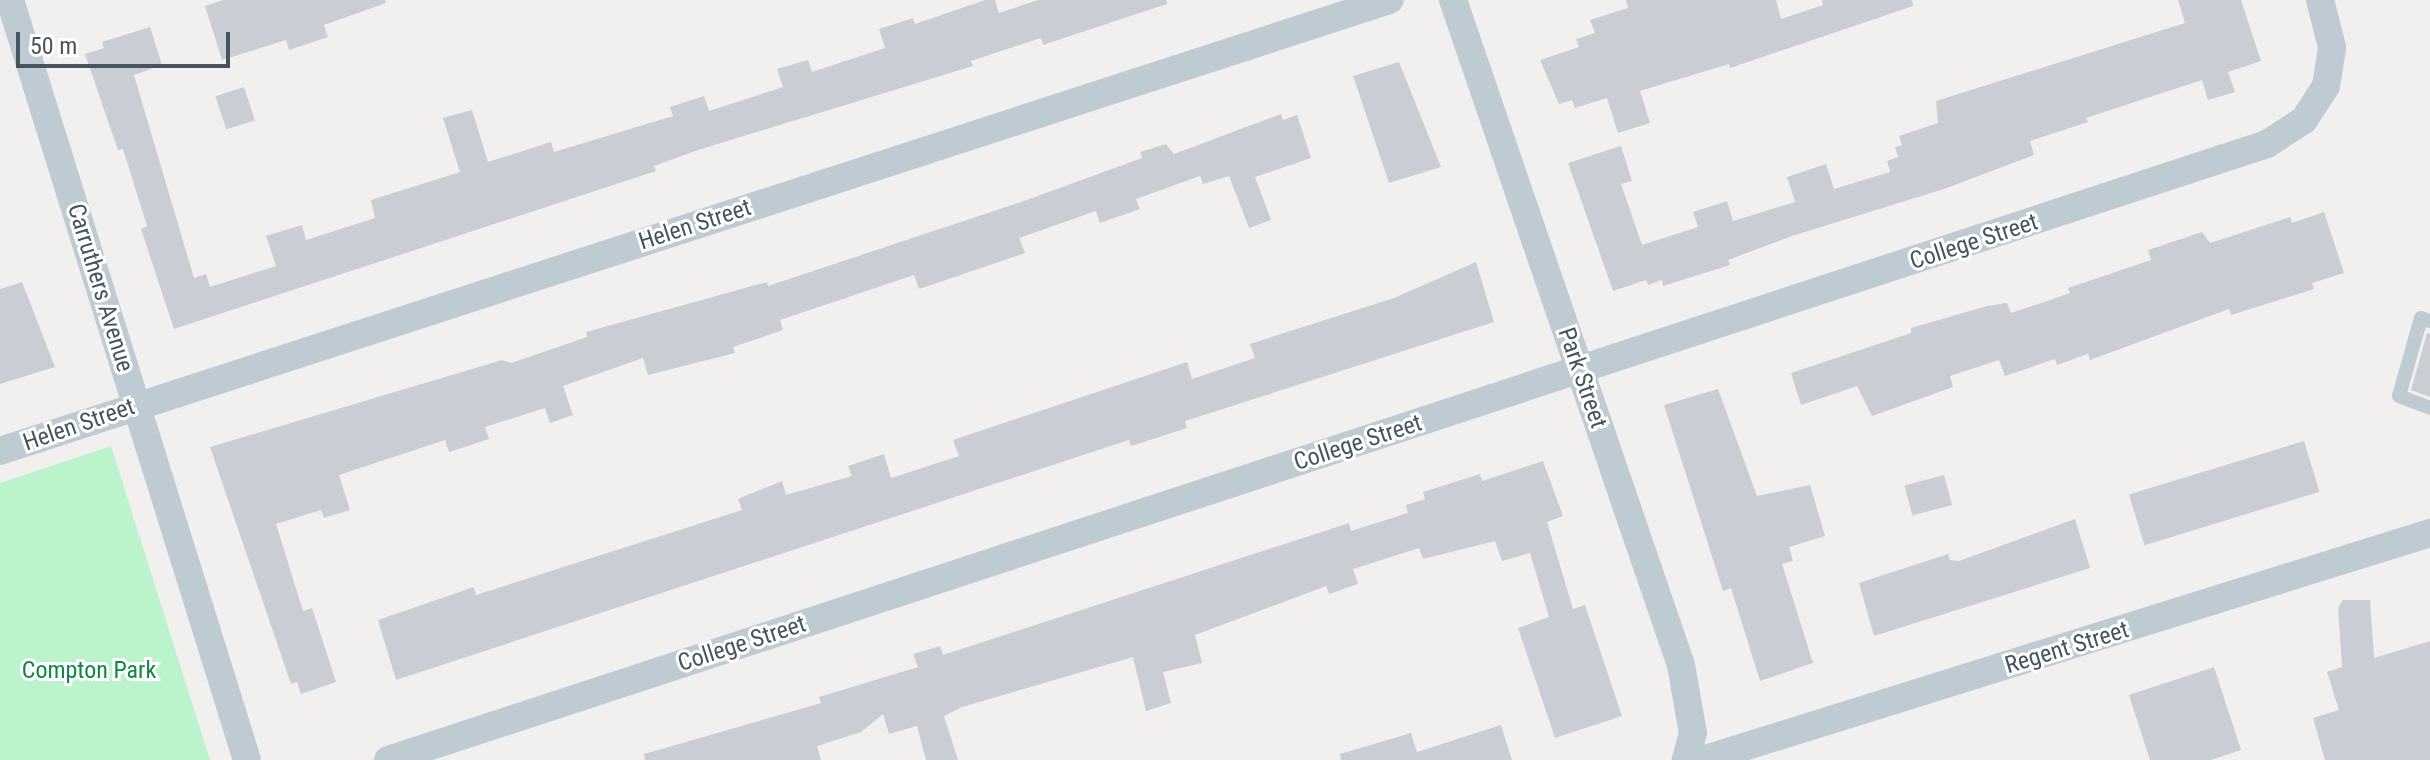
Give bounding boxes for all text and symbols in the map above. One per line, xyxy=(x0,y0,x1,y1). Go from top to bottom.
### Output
scale bar xyxy=(20,16,234,66)
text: 50 m xyxy=(30,32,77,60)
street label: Helen Street xyxy=(635,193,755,257)
street label: Carruthers Avenue xyxy=(61,201,139,375)
street label: College Street xyxy=(1906,208,2042,276)
street label: Park Street xyxy=(1551,324,1613,432)
street label: Helen Street xyxy=(19,392,139,458)
street label: College Street xyxy=(1290,409,1426,477)
street label: College Street xyxy=(674,610,810,678)
street label: Regent Street xyxy=(2002,616,2132,680)
park label: Compton Park xyxy=(22,657,156,685)

